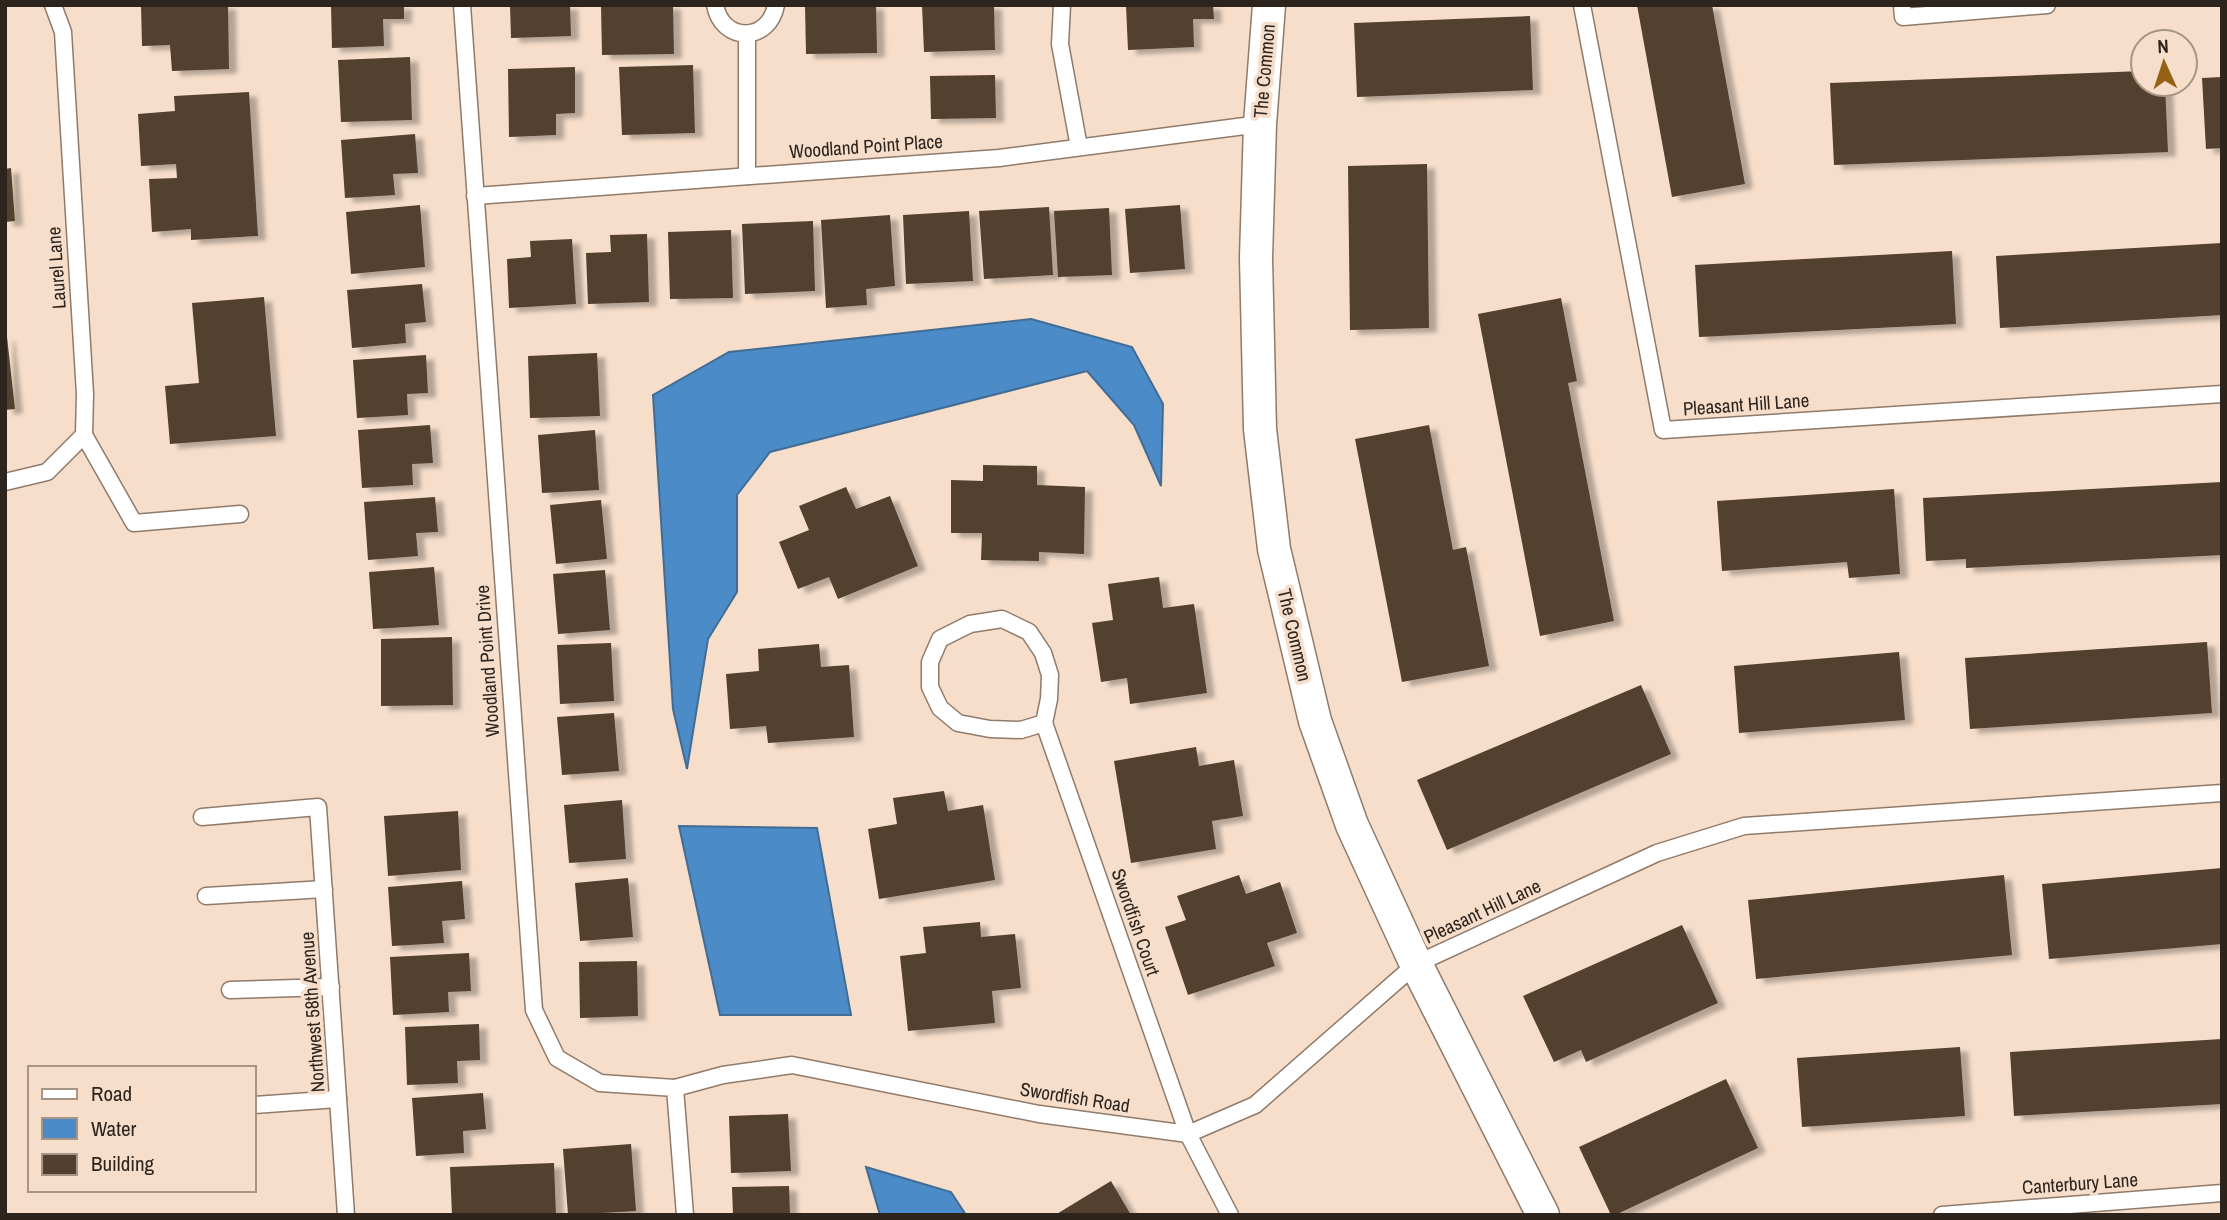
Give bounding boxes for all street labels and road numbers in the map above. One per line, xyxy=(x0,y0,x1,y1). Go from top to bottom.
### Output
street label: The Common xyxy=(1247,23,1281,119)
street label: Woodland Point Place xyxy=(788,128,944,164)
street label: Laurel Lane xyxy=(40,226,72,310)
street label: Pleasant Hill Lane xyxy=(1682,387,1810,421)
street label: Woodland Point Drive xyxy=(469,584,505,738)
street label: The Common xyxy=(1272,586,1318,684)
street label: Swordfish Court xyxy=(1106,865,1167,980)
street label: Pleasant Hill Lane xyxy=(1419,872,1545,950)
street label: Northwest 58th Avenue xyxy=(293,931,331,1093)
street label: Swordfish Road xyxy=(1018,1075,1132,1119)
street label: Canterbury Lane xyxy=(2021,1166,2139,1200)

